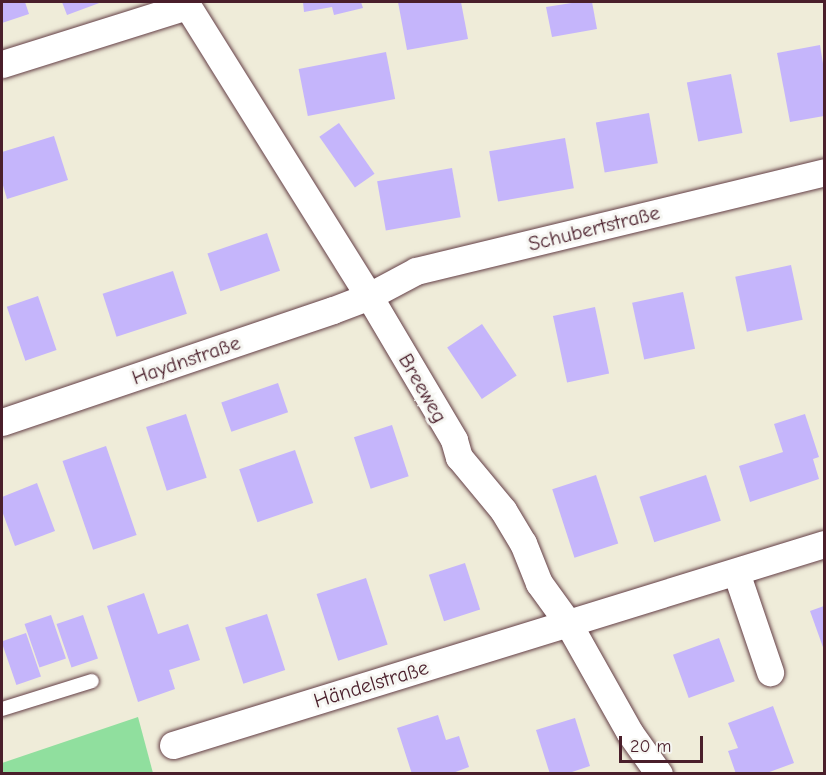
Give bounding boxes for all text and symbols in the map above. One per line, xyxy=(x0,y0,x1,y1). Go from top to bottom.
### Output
street label: Schubertstraße xyxy=(526,199,662,257)
street label: Haydnstraße xyxy=(129,330,243,390)
street label: Breeweg xyxy=(393,349,453,427)
street label: Händelstraße xyxy=(310,655,432,713)
scale bar xyxy=(622,724,706,762)
text: 20 m xyxy=(630,736,671,757)

